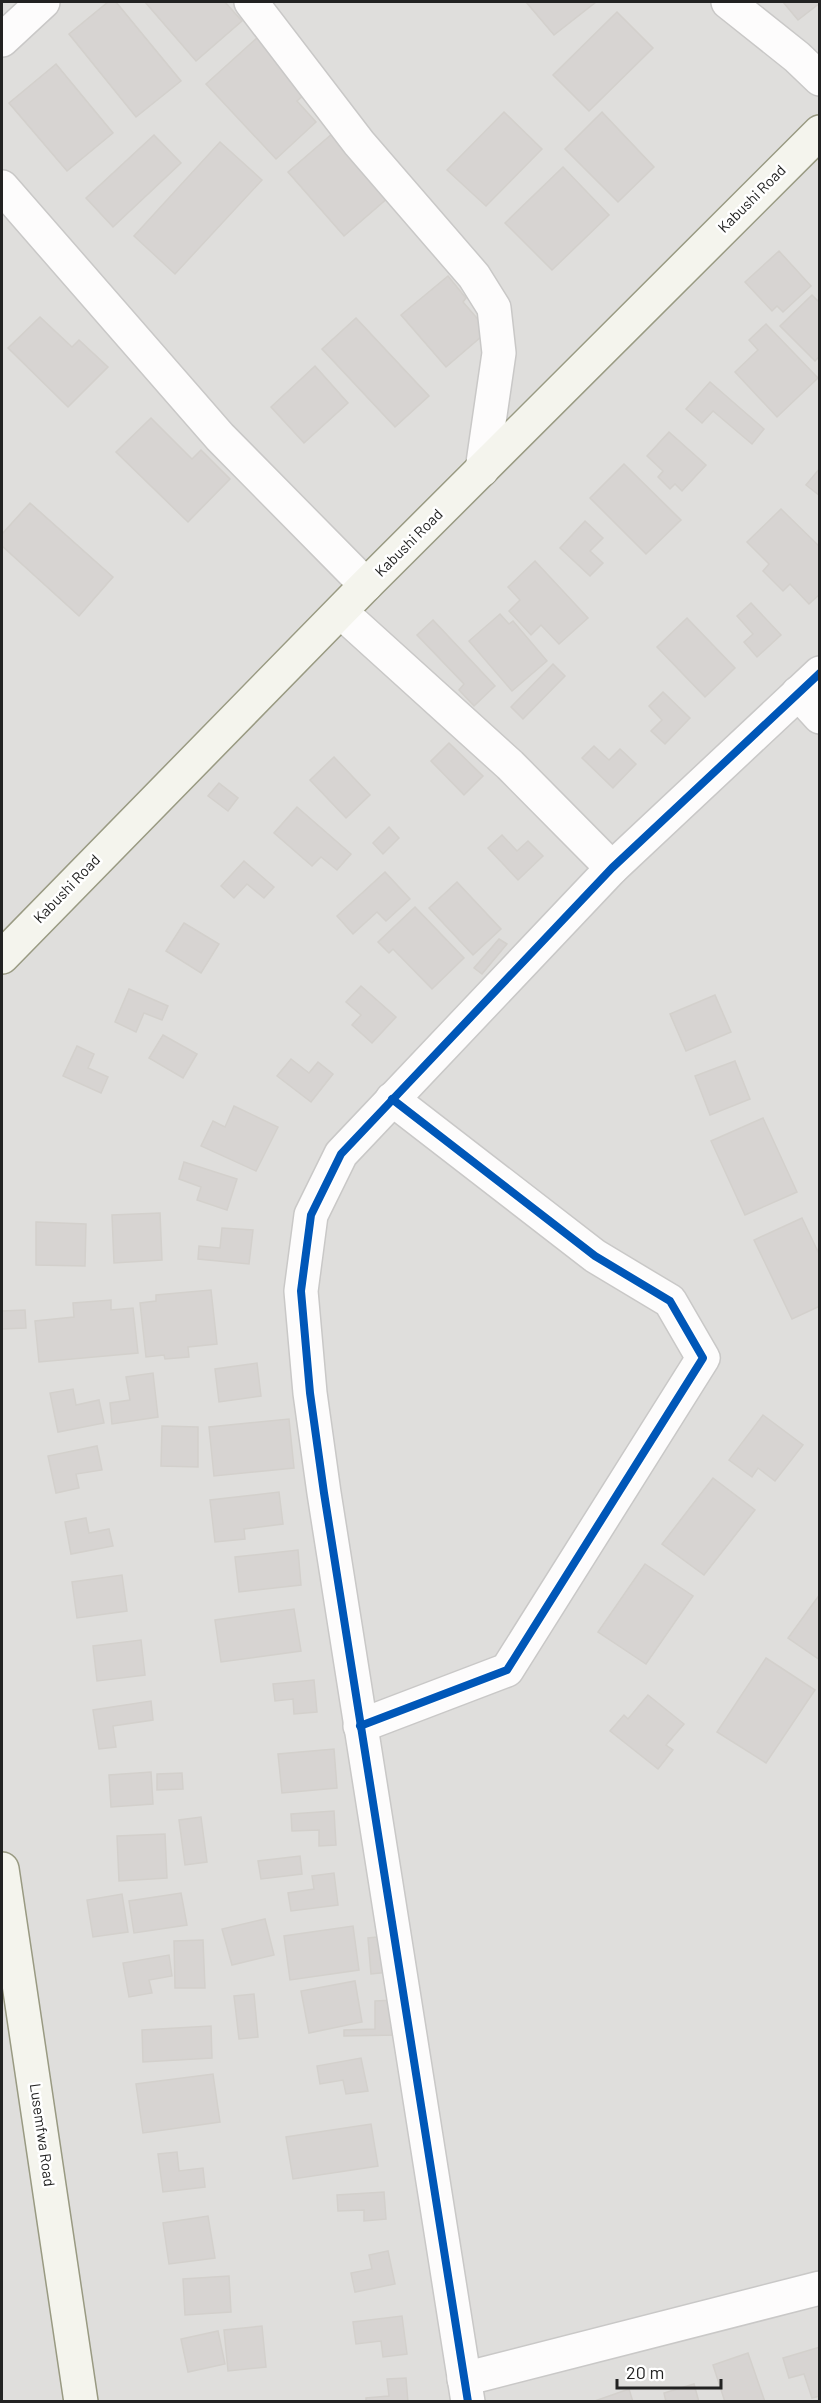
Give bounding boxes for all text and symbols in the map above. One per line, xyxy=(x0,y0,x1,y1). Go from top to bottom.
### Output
street label: Kabushi Road xyxy=(714,161,789,236)
street label: Kabushi Road xyxy=(371,505,446,580)
street label: Kabushi Road xyxy=(29,850,103,926)
street label: Lusemfwa Road xyxy=(27,2082,59,2188)
scale bar xyxy=(617,2352,720,2390)
text: 20 m xyxy=(626,2361,664,2383)

